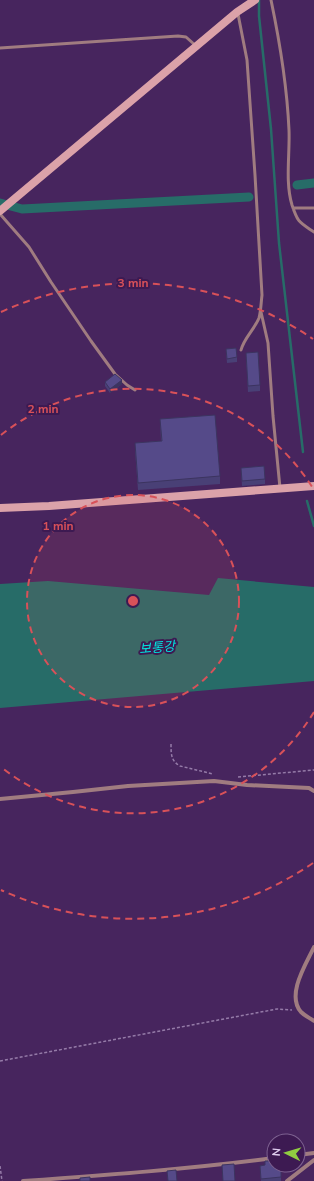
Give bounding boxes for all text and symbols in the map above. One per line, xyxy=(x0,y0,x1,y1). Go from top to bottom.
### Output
text: 3 min xyxy=(117,275,149,291)
text: 2 min xyxy=(27,401,59,417)
text: 1 min xyxy=(42,518,74,534)
centre of rings xyxy=(126,594,140,608)
water label: 보통강 xyxy=(138,637,178,659)
north arrow xyxy=(266,1133,306,1173)
text: N xyxy=(269,1147,284,1157)

